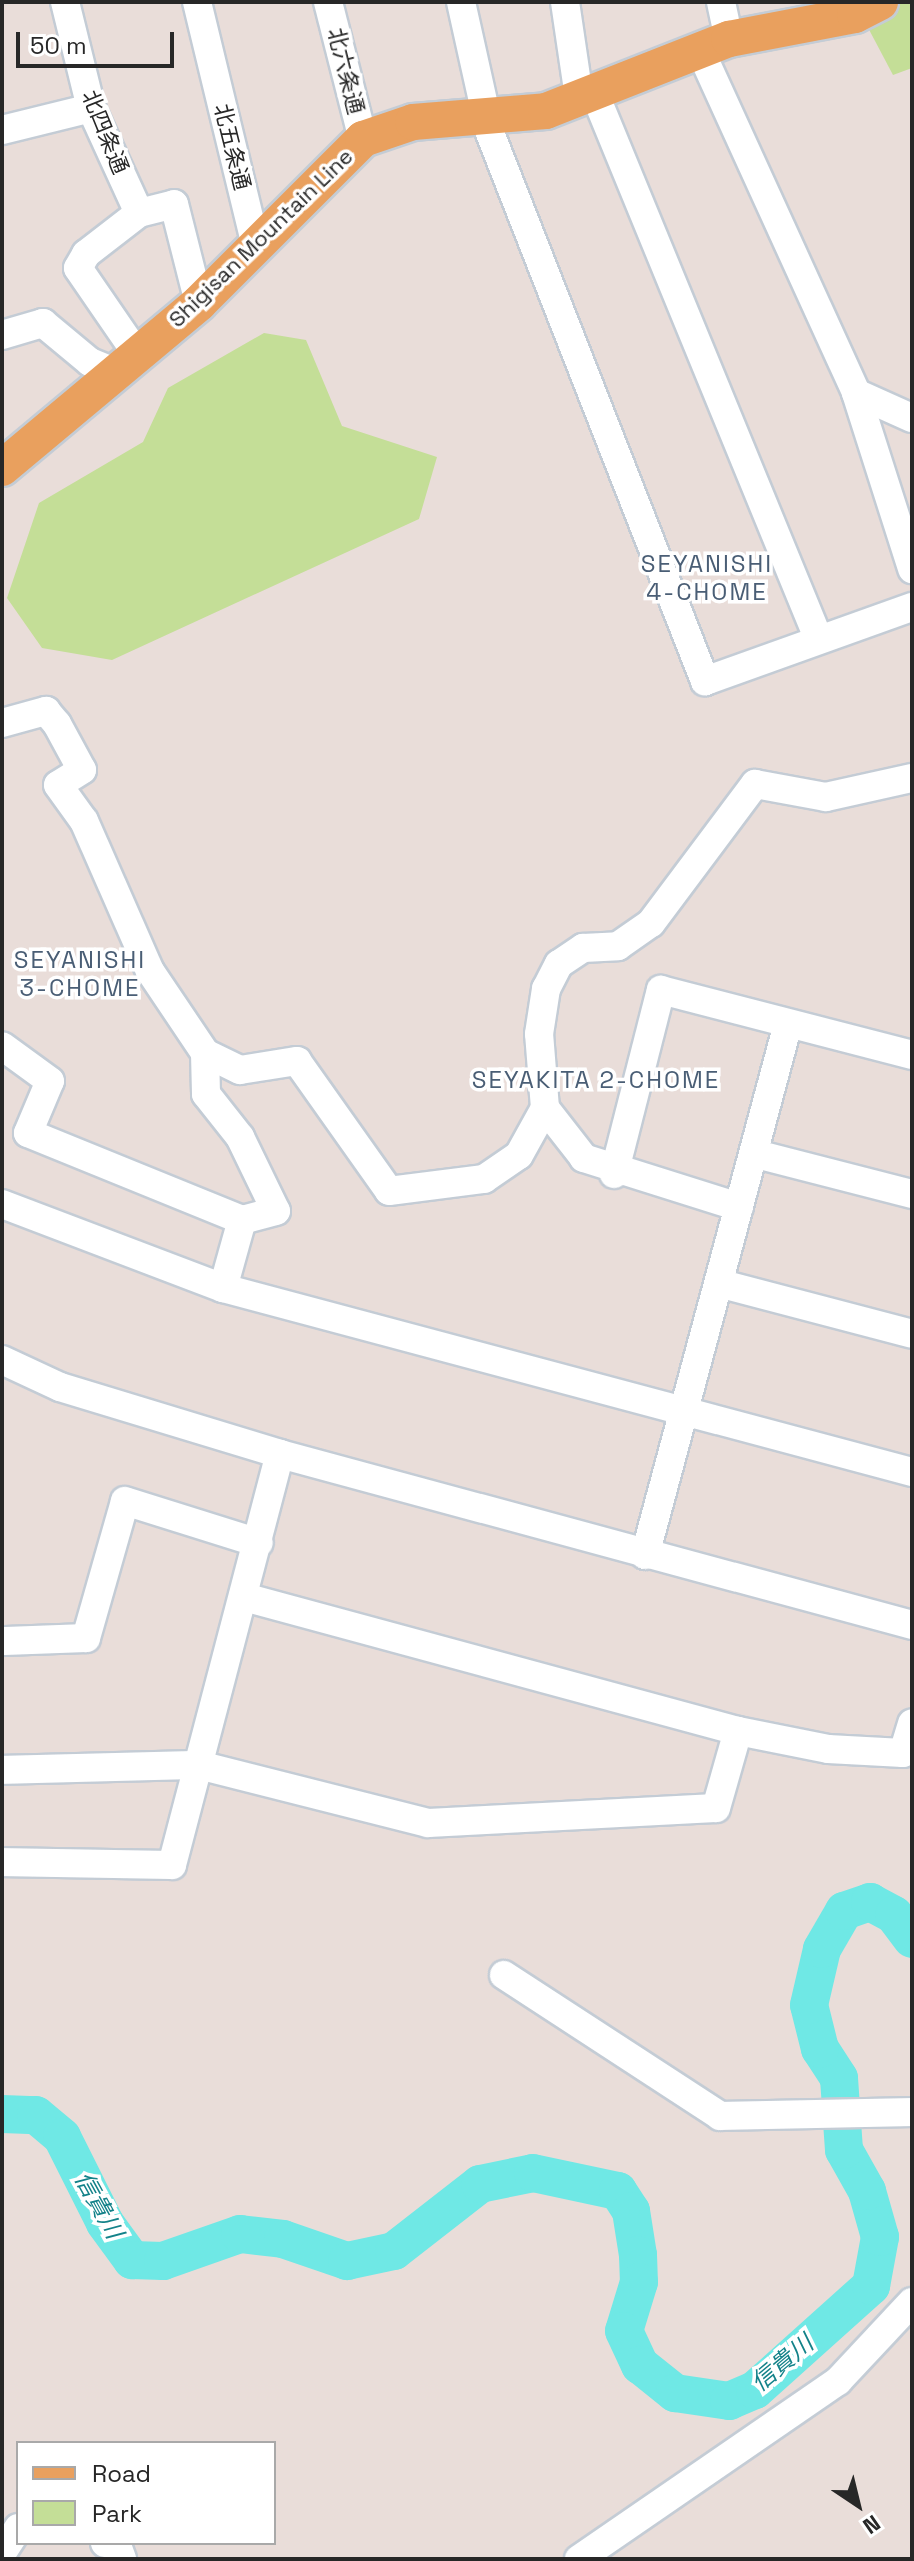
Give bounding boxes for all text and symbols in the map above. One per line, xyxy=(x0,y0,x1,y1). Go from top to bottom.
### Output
scale bar xyxy=(20,16,178,66)
street label: 北六条通 xyxy=(323,25,369,117)
text: 50 m xyxy=(30,30,87,61)
street label: 北四条通 xyxy=(76,86,134,178)
street label: 北五条通 xyxy=(209,101,255,193)
street label: Shigisan Mountain Line xyxy=(163,143,359,333)
district label: SEYANISHI 4-CHOME xyxy=(641,550,773,606)
district label: SEYANISHI 3-CHOME xyxy=(14,946,146,1002)
district label: SEYAKITA 2-CHOME xyxy=(472,1066,720,1094)
water label: 信貴川 xyxy=(69,2167,129,2243)
water label: 信貴川 xyxy=(745,2329,819,2397)
legend xyxy=(16,2441,276,2545)
text: Road xyxy=(92,2458,151,2489)
north arrow xyxy=(818,2465,898,2545)
text: Park xyxy=(92,2498,142,2529)
text: N xyxy=(858,2509,886,2540)

